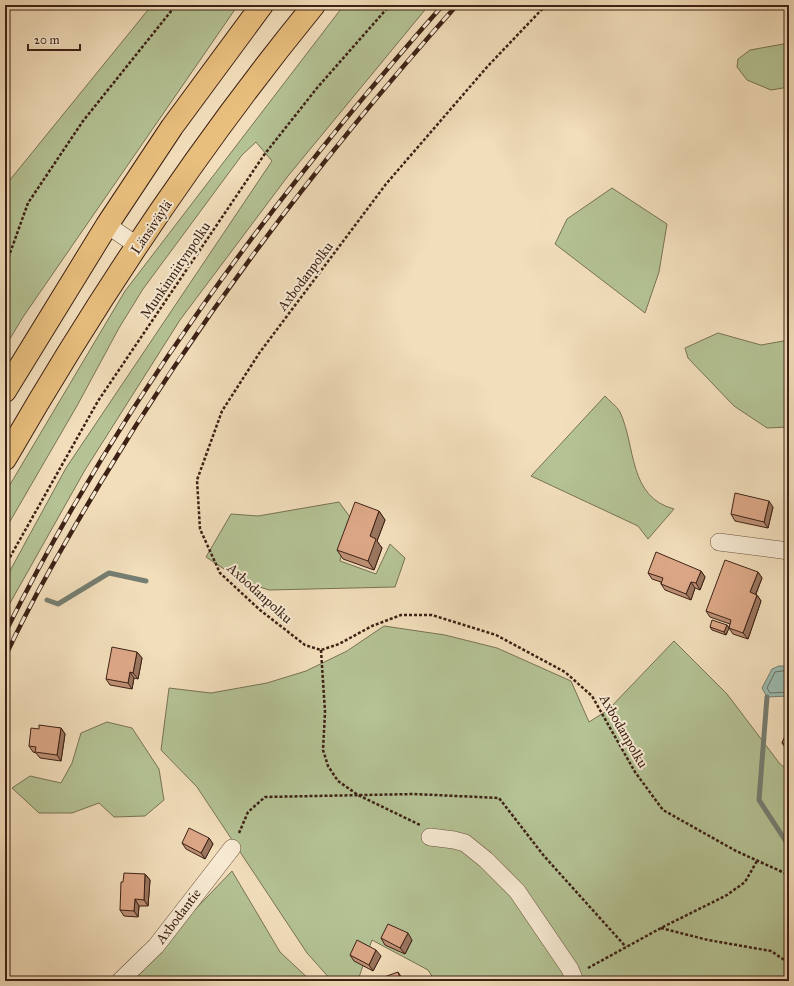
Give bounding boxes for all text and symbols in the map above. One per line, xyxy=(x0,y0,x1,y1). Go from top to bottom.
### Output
scale bar xyxy=(28,26,80,52)
text: 20 m xyxy=(34,33,60,47)
street label: Länsiväylä xyxy=(127,197,176,257)
street label: Munkinniitynpolku xyxy=(137,218,214,322)
street label: Axbodanpolku xyxy=(273,238,337,315)
street label: Axbodanpolku xyxy=(223,559,296,627)
street label: Axbodanpolku xyxy=(595,691,652,771)
street label: Axbodantie xyxy=(152,885,205,948)

